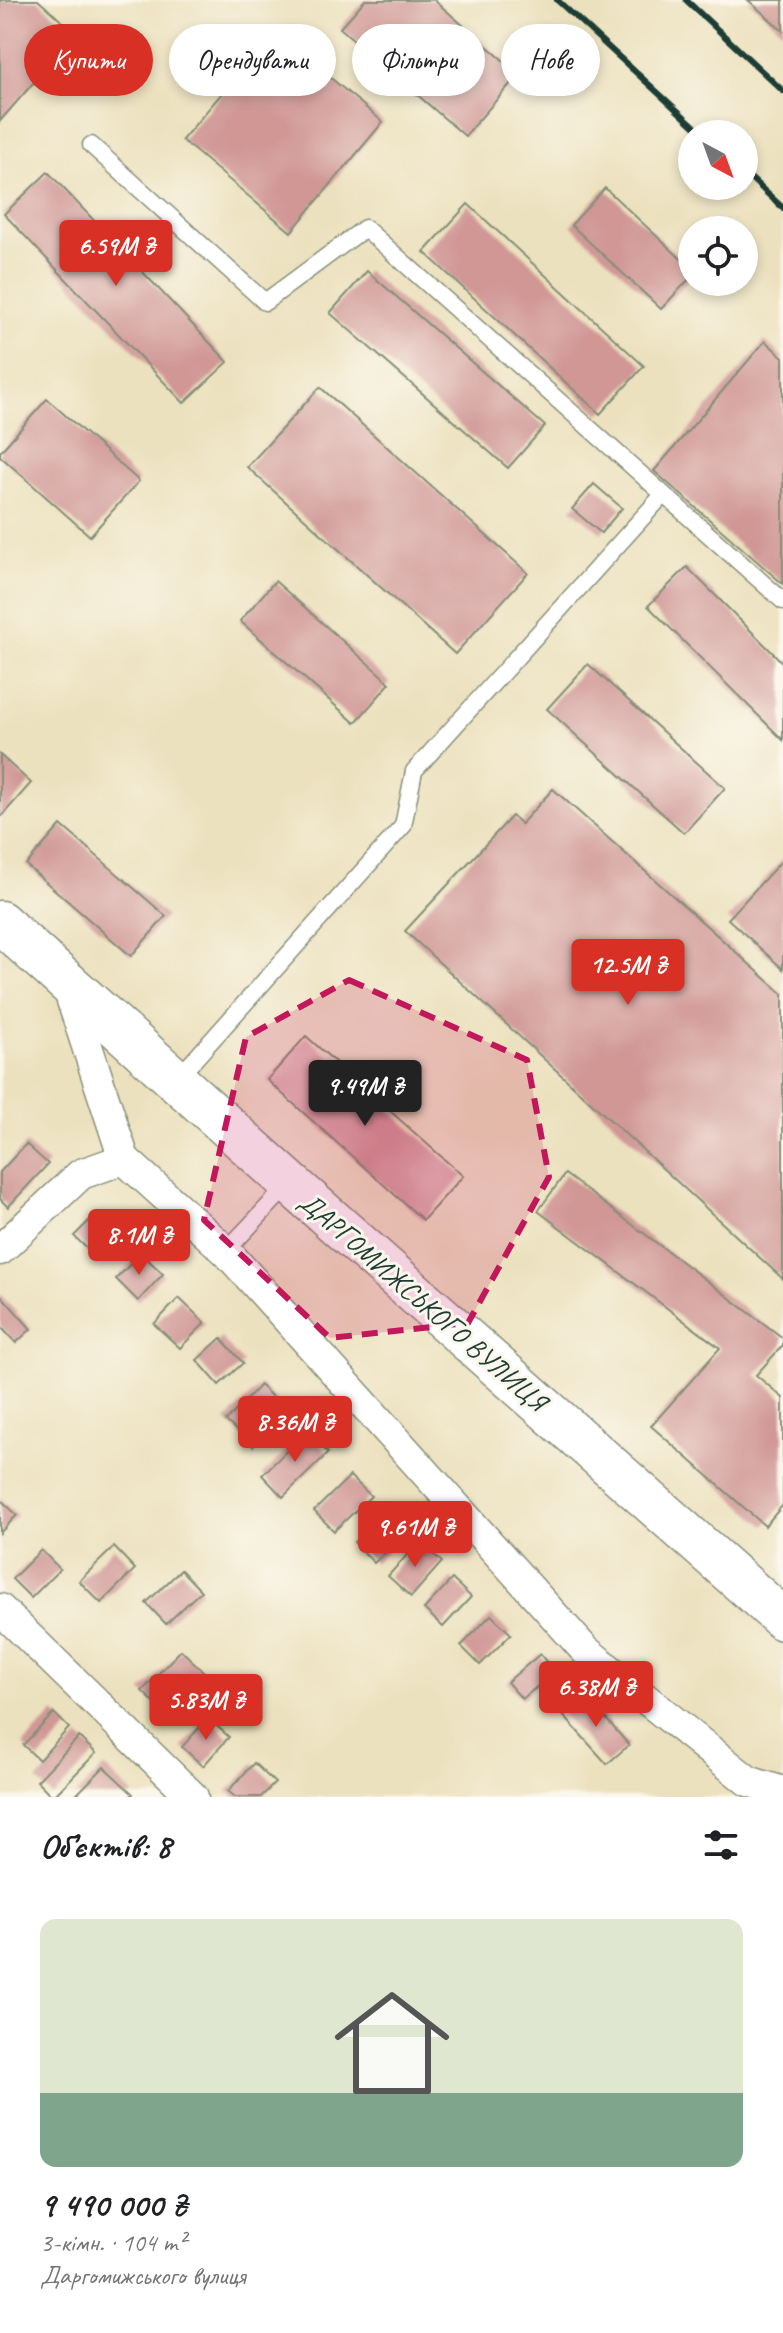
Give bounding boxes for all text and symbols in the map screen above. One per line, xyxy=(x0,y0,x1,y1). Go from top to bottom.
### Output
chip: Купити xyxy=(24,24,153,96)
chip: Орендувати xyxy=(169,24,336,96)
chip: Фільтри xyxy=(352,24,485,96)
chip: Нове xyxy=(501,24,600,96)
north arrow xyxy=(678,120,758,200)
map controls xyxy=(678,120,758,296)
button: locate xyxy=(678,216,758,296)
pin: 6.59M ₴ xyxy=(42,220,190,288)
text: 6.59M ₴ xyxy=(77,229,155,262)
pin: 12.5M ₴ xyxy=(554,939,702,1007)
text: 12.5M ₴ xyxy=(589,948,667,981)
pin: 9.49M ₴ xyxy=(291,1060,439,1128)
text: 9.49M ₴ xyxy=(327,1069,403,1102)
street label: ДАРГОМИЖСЬКОГО ВУЛИЦЯ xyxy=(292,1184,557,1420)
pin: 8.1M ₴ xyxy=(74,1209,204,1277)
text: 8.1M ₴ xyxy=(106,1218,172,1251)
pin: 8.36M ₴ xyxy=(221,1396,369,1464)
text: 8.36M ₴ xyxy=(256,1405,334,1438)
pin: 9.61M ₴ xyxy=(341,1501,489,1569)
text: 9.61M ₴ xyxy=(376,1510,454,1543)
pin: 6.38M ₴ xyxy=(522,1661,670,1729)
text: 6.38M ₴ xyxy=(557,1670,635,1703)
pin: 5.83M ₴ xyxy=(132,1674,280,1742)
text: 5.83M ₴ xyxy=(167,1683,245,1716)
icon: filters xyxy=(699,1823,743,1867)
text: Об’єктів: 8 xyxy=(40,1824,171,1867)
icon: home xyxy=(320,1971,464,2115)
text: 9 490 000 ₴ xyxy=(40,2183,187,2226)
text: 3-кімн. · 104 m² xyxy=(40,2226,186,2259)
text: Даргомижського вулиця xyxy=(40,2259,245,2292)

